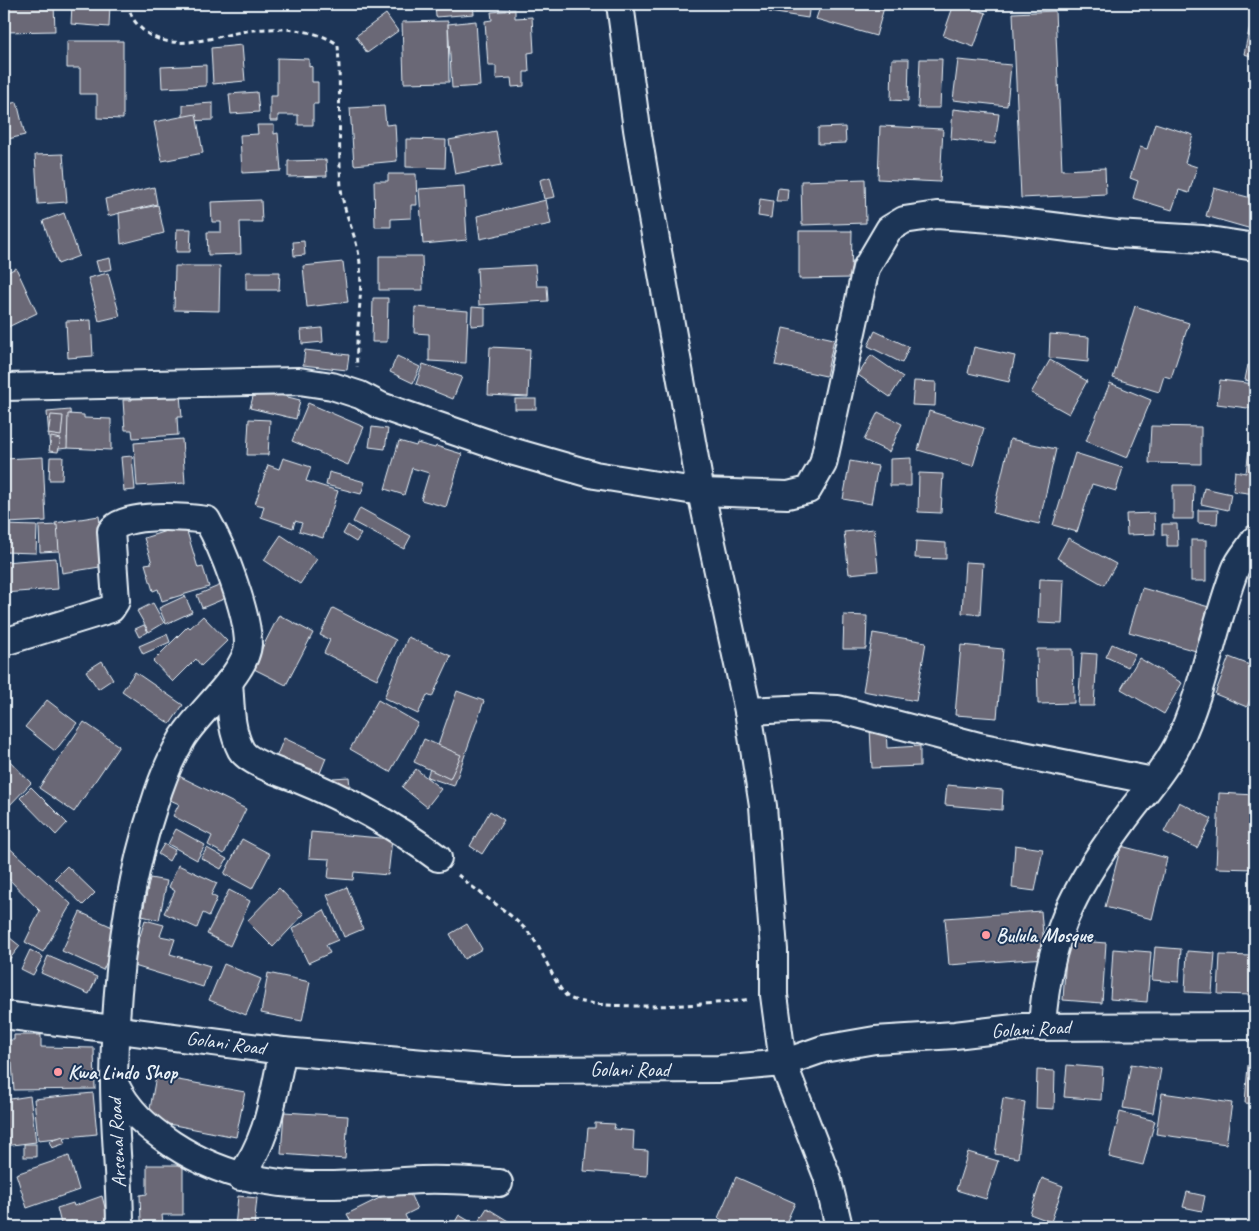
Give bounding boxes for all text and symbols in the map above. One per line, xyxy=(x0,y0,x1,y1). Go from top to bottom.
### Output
place label: Bulula Mosque xyxy=(996,923,1094,948)
marker: Bulula Mosque xyxy=(980,929,992,941)
street label: Golani Road xyxy=(991,1014,1074,1044)
street label: Golani Road xyxy=(185,1025,270,1061)
street label: Golani Road xyxy=(590,1057,673,1082)
place label: Kwa Lindo Shop xyxy=(68,1060,178,1085)
marker: Kwa Lindo Shop xyxy=(52,1066,64,1078)
street label: Arsenal Road xyxy=(102,1094,132,1188)

